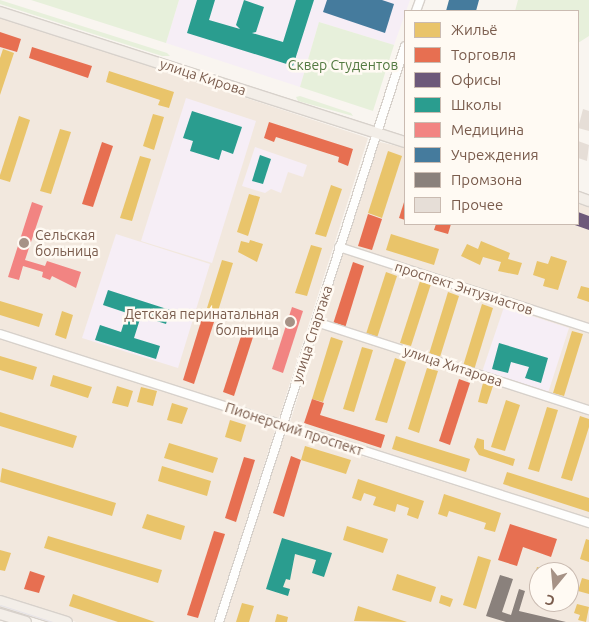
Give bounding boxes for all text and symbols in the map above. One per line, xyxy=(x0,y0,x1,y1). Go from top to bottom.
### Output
legend xyxy=(404,10,579,225)
text: Жильё xyxy=(451,21,498,38)
text: Торговля xyxy=(451,46,516,63)
street label: улица Кирова xyxy=(158,55,248,99)
park label: Сквер Студентов xyxy=(288,57,398,73)
text: Офисы xyxy=(451,71,501,88)
text: Школы xyxy=(451,96,502,113)
text: Медицина xyxy=(451,121,524,138)
text: Учреждения xyxy=(451,146,539,163)
text: Промзона xyxy=(451,171,522,188)
text: Прочее xyxy=(451,196,503,213)
place label: Сельская больница xyxy=(35,227,99,260)
marker: Сельская больница xyxy=(17,236,31,250)
street label: проспект Энтузиастов xyxy=(393,258,535,318)
street label: улица Спартака xyxy=(288,283,336,385)
place label: Детская перинатальная больница xyxy=(124,306,279,338)
marker: Детская перинатальная больница xyxy=(283,315,297,329)
street label: улица Хитарова xyxy=(401,342,505,390)
street label: Пионерский проспект xyxy=(223,399,365,459)
north arrow xyxy=(529,562,579,612)
text: С xyxy=(543,591,557,609)

